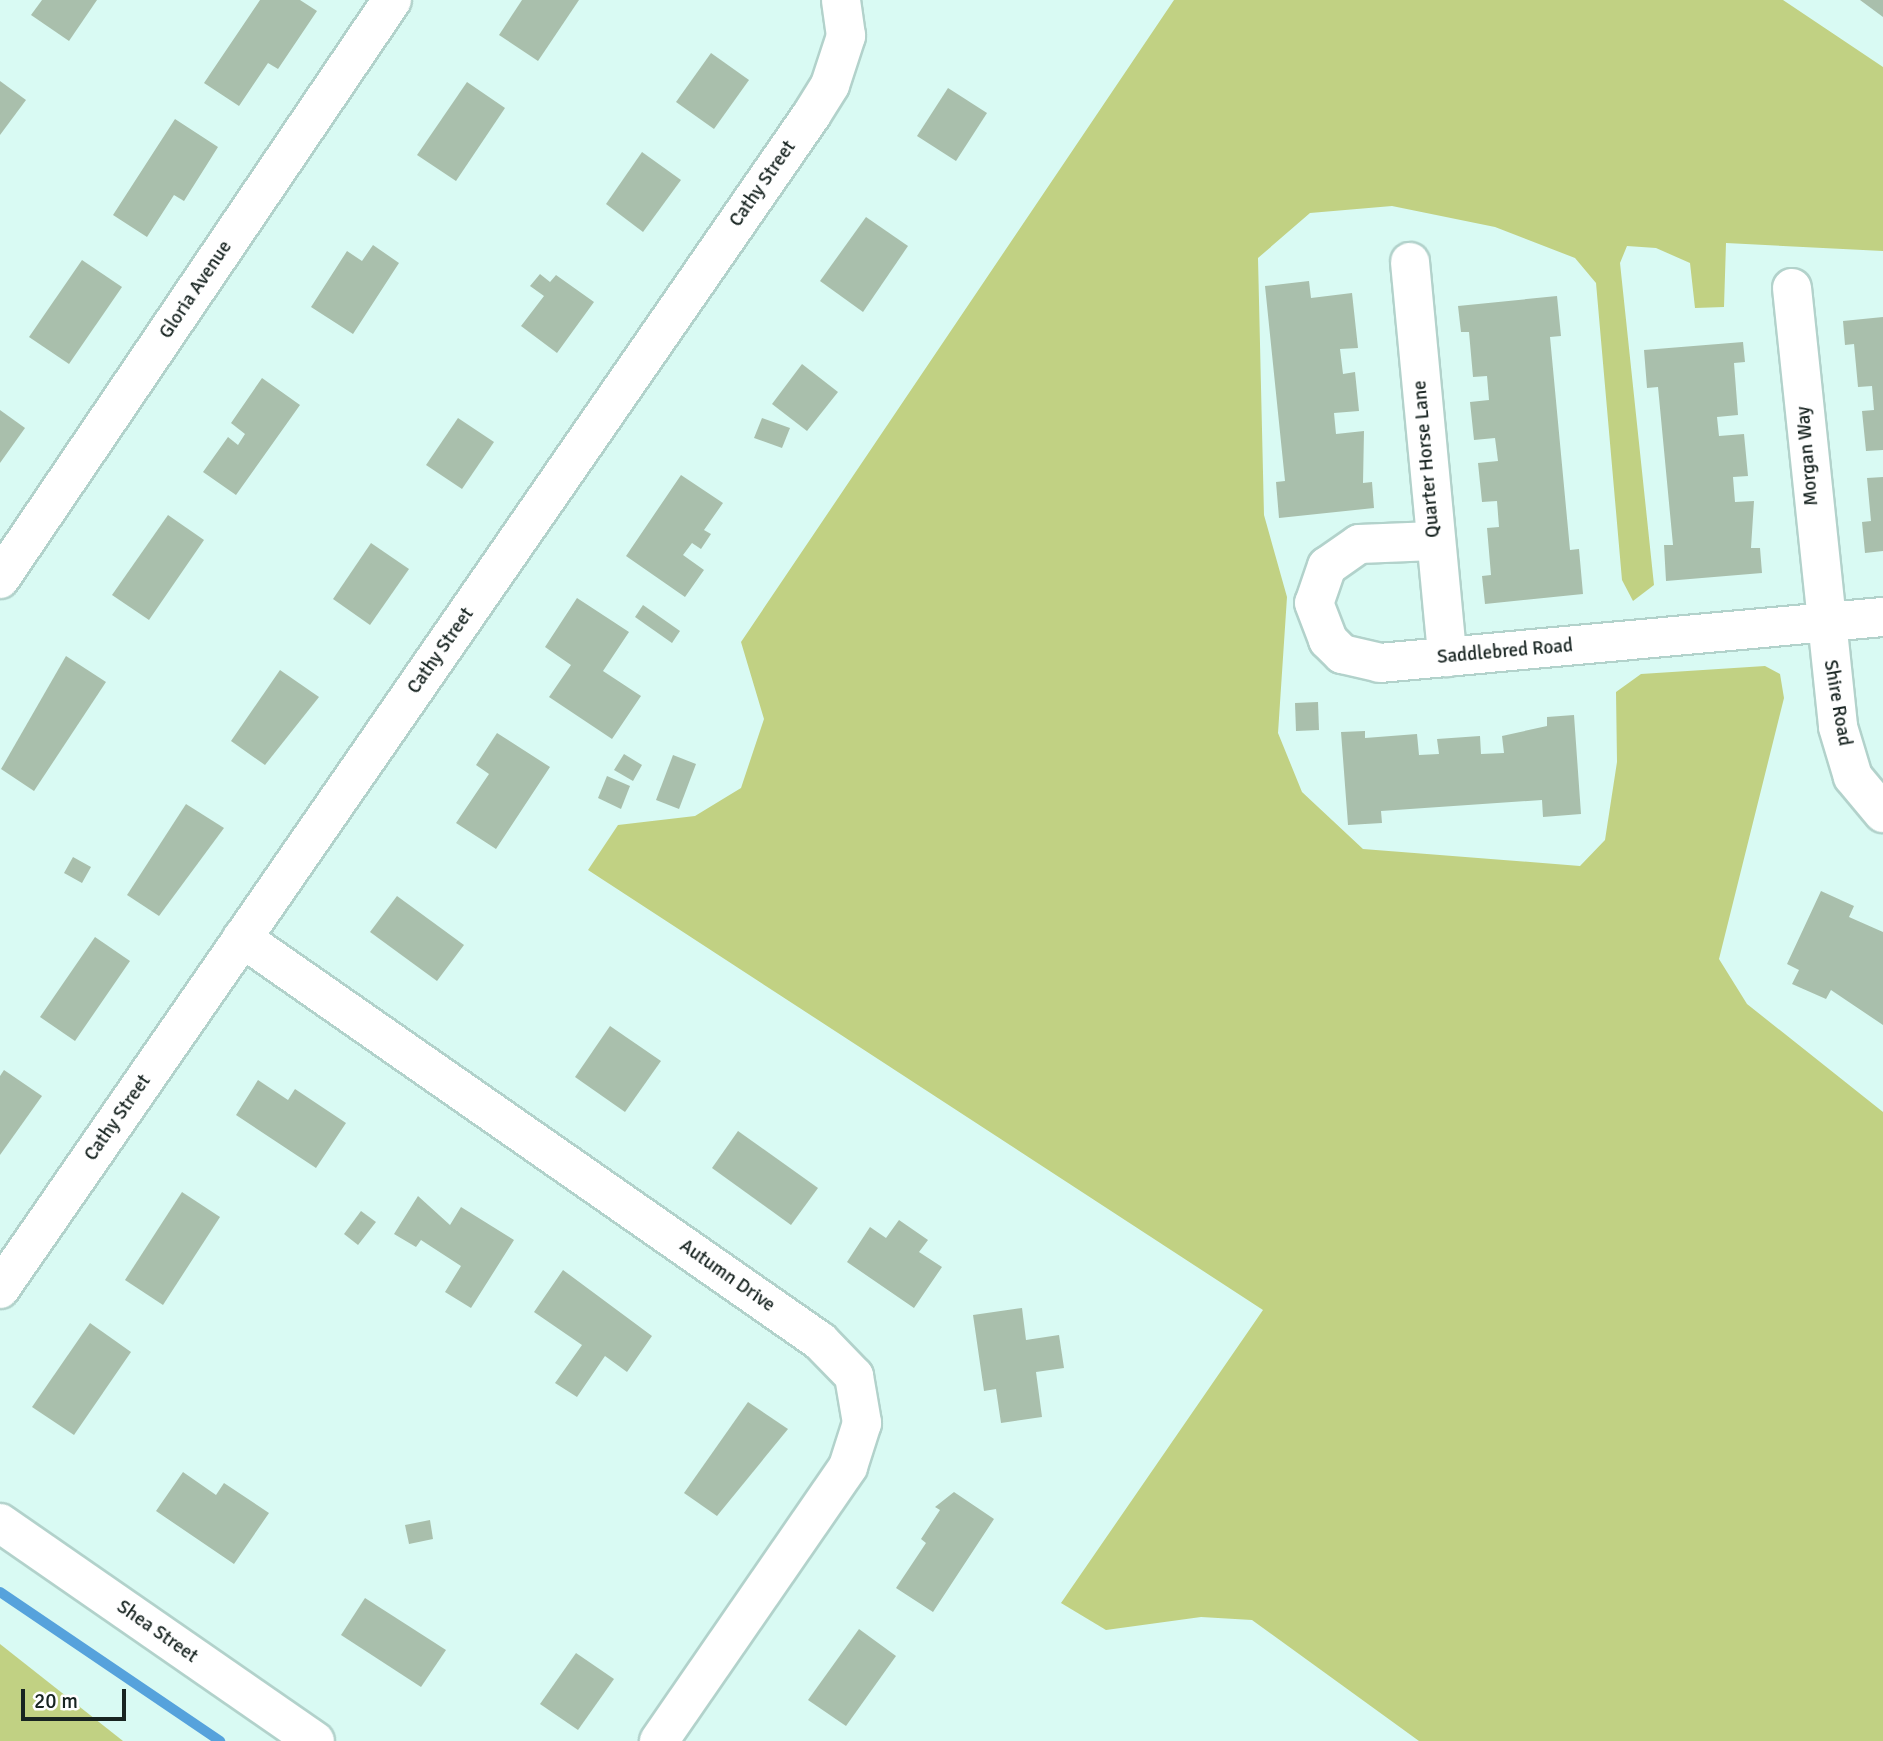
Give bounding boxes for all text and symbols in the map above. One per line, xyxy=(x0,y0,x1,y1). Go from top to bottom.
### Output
street label: Cathy Street xyxy=(725,136,801,232)
street label: Gloria Avenue xyxy=(155,237,237,343)
street label: Quarter Horse Lane xyxy=(1409,379,1445,539)
street label: Morgan Way xyxy=(1792,405,1824,507)
street label: Cathy Street xyxy=(403,603,479,699)
street label: Saddlebred Road xyxy=(1436,635,1574,669)
street label: Shire Road xyxy=(1818,658,1856,748)
street label: Cathy Street xyxy=(80,1070,156,1166)
street label: Autumn Drive xyxy=(675,1235,779,1317)
street label: Shea Street xyxy=(112,1596,202,1668)
scale bar xyxy=(24,1674,130,1718)
text: 20 m xyxy=(34,1688,78,1714)

